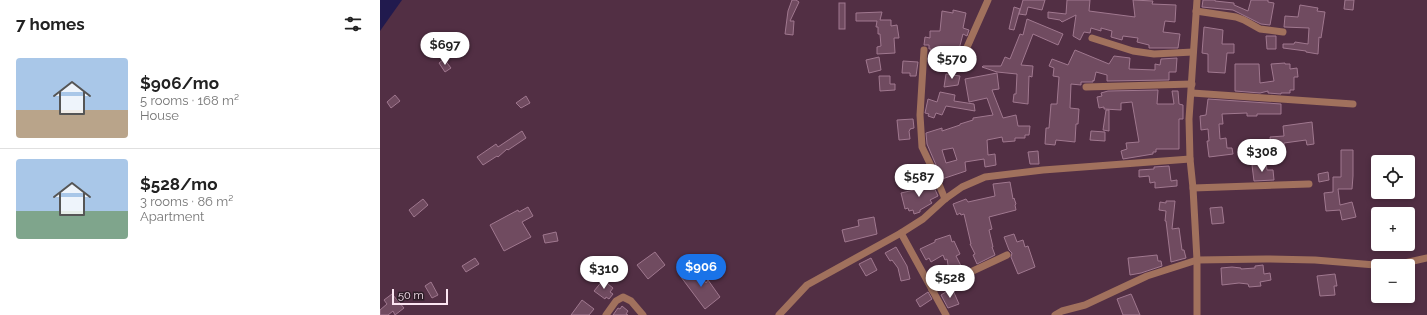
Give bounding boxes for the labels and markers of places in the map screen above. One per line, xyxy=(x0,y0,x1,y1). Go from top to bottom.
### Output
pin: $697 xyxy=(421,32,469,66)
pin: $570 xyxy=(928,46,976,80)
pin: $308 xyxy=(1238,139,1286,173)
pin: $587 xyxy=(895,164,943,198)
pin: $906 xyxy=(677,254,725,288)
pin: $310 xyxy=(580,256,628,290)
pin: $528 xyxy=(926,265,974,299)

